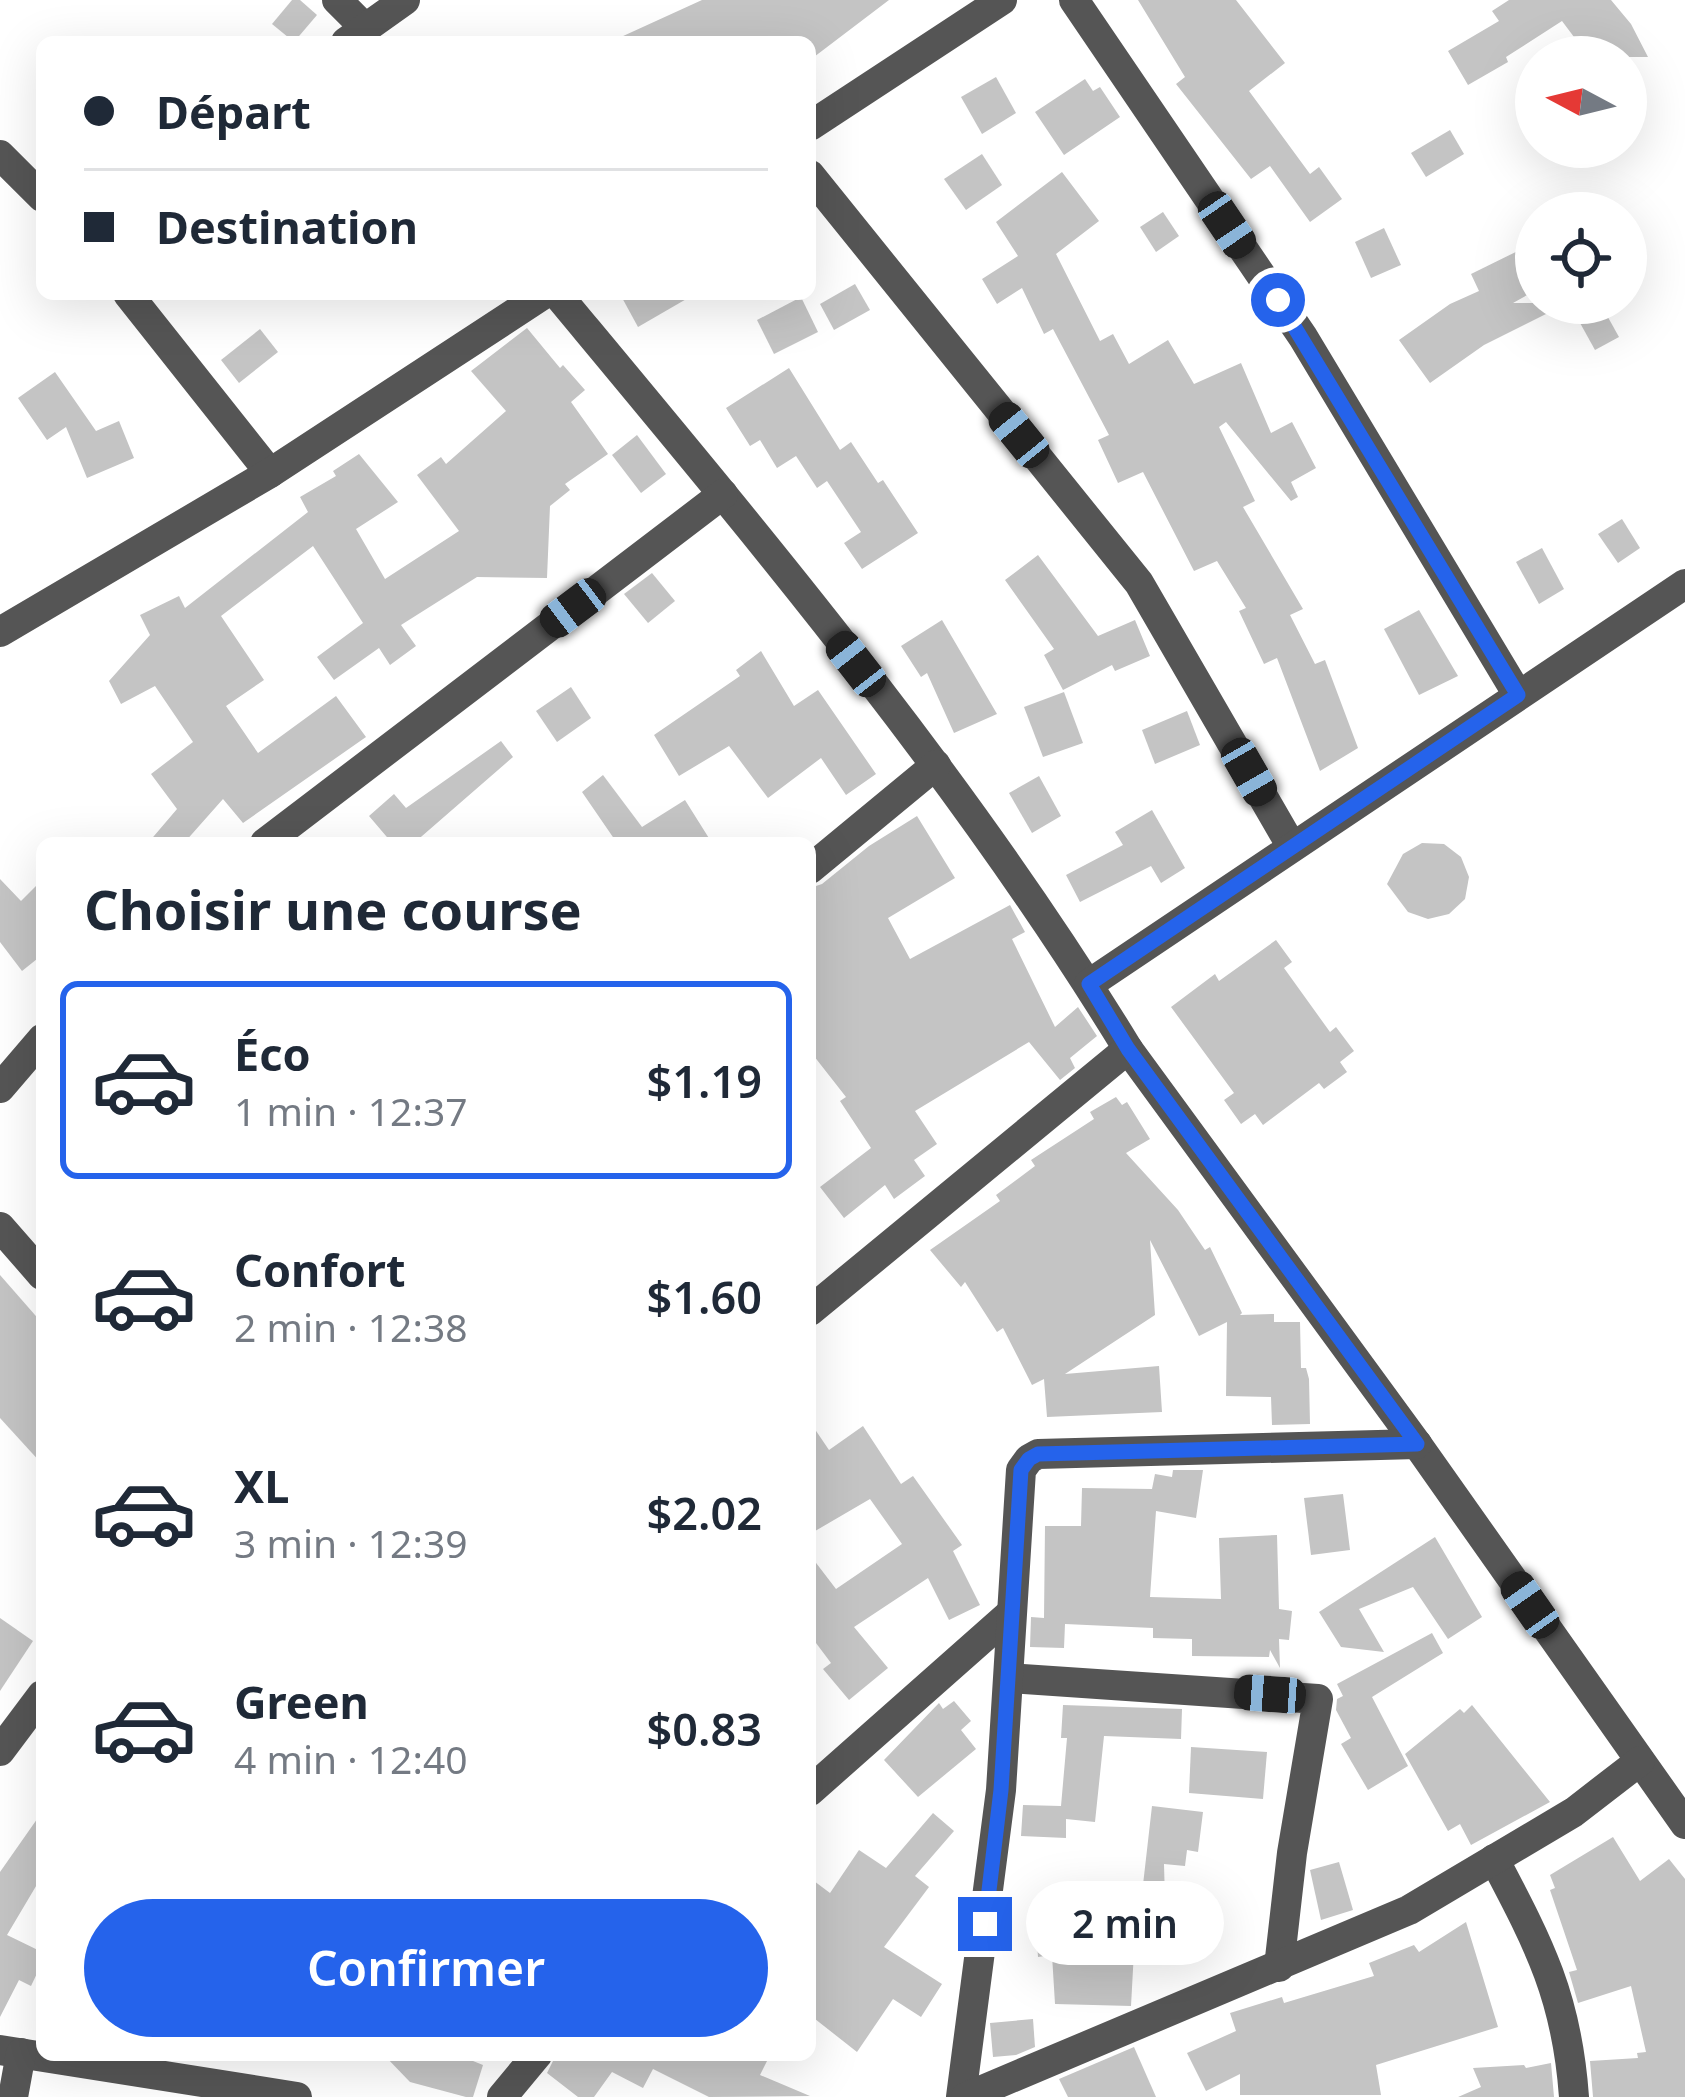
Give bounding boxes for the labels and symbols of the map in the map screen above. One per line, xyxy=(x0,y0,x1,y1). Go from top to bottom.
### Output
north arrow xyxy=(1515,36,1647,168)
car xyxy=(1192,185,1262,265)
route start xyxy=(1251,273,1305,327)
car xyxy=(982,396,1056,474)
car xyxy=(533,572,613,644)
car xyxy=(820,625,892,703)
car xyxy=(1215,732,1283,812)
car xyxy=(1495,1565,1565,1645)
car xyxy=(1233,1674,1307,1714)
callout: 2 min xyxy=(1027,1882,1225,1966)
route end xyxy=(958,1897,1012,1951)

